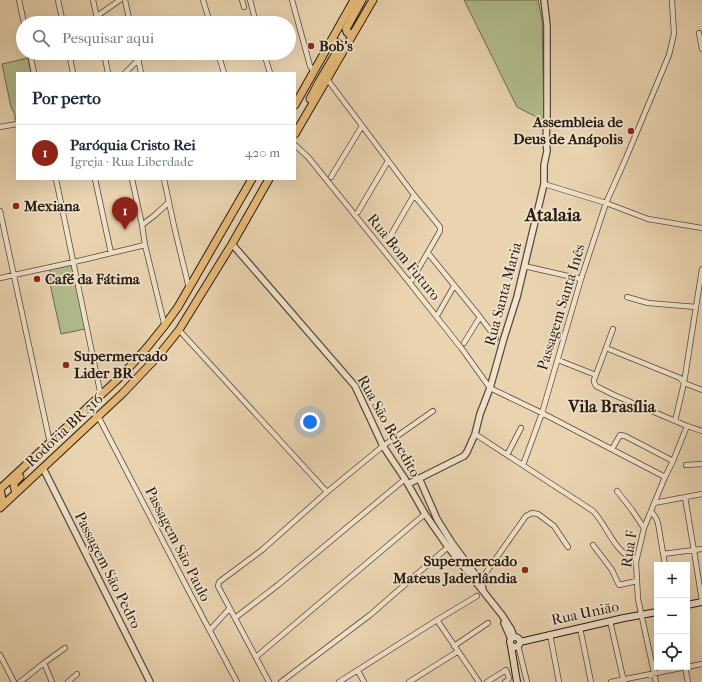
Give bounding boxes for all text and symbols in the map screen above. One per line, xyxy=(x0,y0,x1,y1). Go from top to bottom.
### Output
search box xyxy=(16,16,296,60)
icon: search xyxy=(30,27,52,49)
text: Pesquisar aqui xyxy=(62,29,154,47)
place label: Bob's xyxy=(319,37,353,55)
marker: Bob's xyxy=(306,41,316,51)
text: Por perto xyxy=(32,88,101,108)
place label: Assembleia de Deus de Anápolis xyxy=(513,113,624,148)
marker: Assembleia de Deus de Anápolis xyxy=(626,126,636,136)
text: Paróquia Cristo Rei xyxy=(70,136,196,154)
text: 1 xyxy=(43,145,47,160)
text: 420 m xyxy=(245,145,280,160)
text: Igreja · Rua Liberdade xyxy=(70,154,194,169)
place label: Mexiana xyxy=(23,197,81,215)
pin: 1 xyxy=(112,197,138,230)
marker: Mexiana xyxy=(11,201,21,211)
district label: Atalaia xyxy=(524,204,582,226)
street label: Rua Bom Futuro xyxy=(363,210,445,304)
street label: Rua Santa Maria xyxy=(481,239,526,348)
street label: Passagem Santa Inês xyxy=(533,241,589,372)
place label: Café da Fátima xyxy=(45,270,141,288)
marker: Café da Fátima xyxy=(32,274,42,284)
place label: Supermercado Lider BR xyxy=(74,347,168,382)
marker: Supermercado Lider BR xyxy=(61,360,71,370)
street label: Rua São Benedito xyxy=(354,372,425,480)
street label: Rodovia BR-316 xyxy=(21,389,107,471)
district label: Vila Brasília xyxy=(567,396,657,416)
your location xyxy=(300,412,320,432)
street label: Passagem São Paulo xyxy=(141,484,215,605)
street label: Passagem São Pedro xyxy=(71,509,145,632)
street label: Rua F xyxy=(617,529,641,569)
place label: Supermercado Mateus Jaderlândia xyxy=(392,552,518,587)
map controls xyxy=(654,562,690,670)
button: + xyxy=(654,562,690,598)
marker: Supermercado Mateus Jaderlândia xyxy=(520,565,530,575)
street label: Rua União xyxy=(550,597,621,629)
button: − xyxy=(654,598,690,634)
button: locate xyxy=(654,634,690,670)

